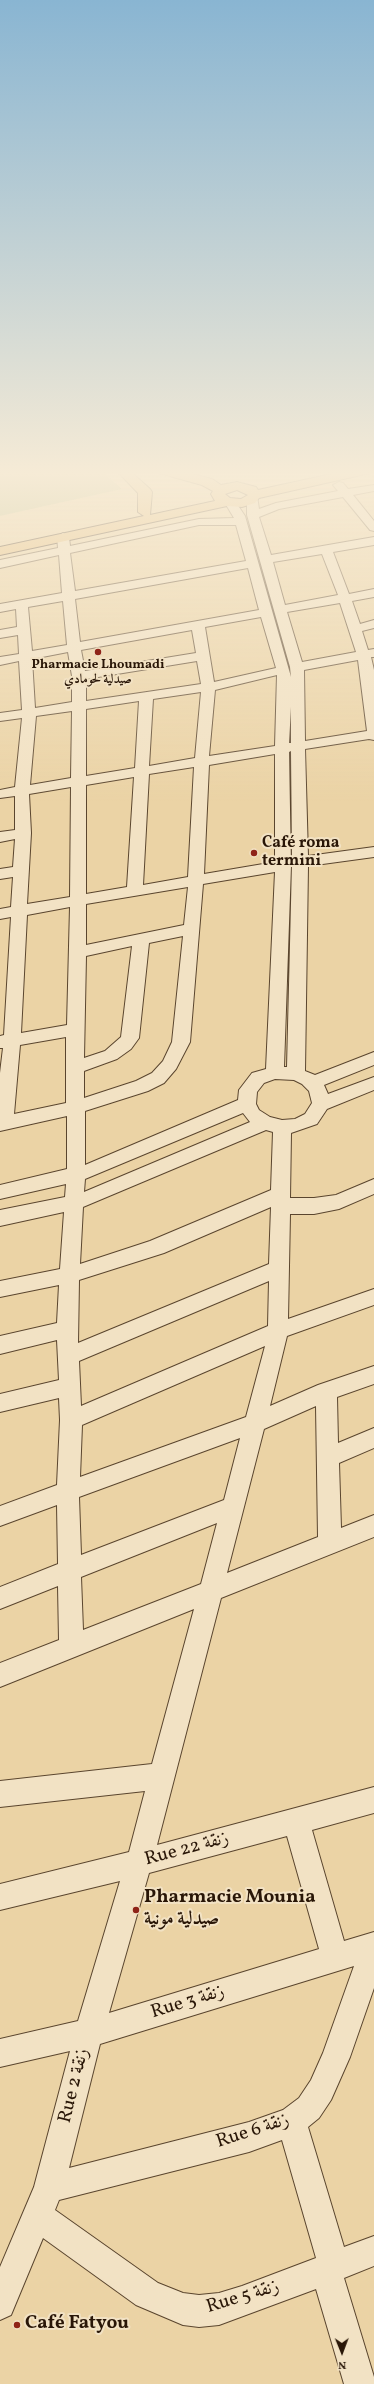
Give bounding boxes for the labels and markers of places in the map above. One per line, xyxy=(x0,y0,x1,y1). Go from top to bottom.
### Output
marker: Pharmacie Lhoumadi صيدلية لحومادي xyxy=(93,647,103,657)
place label: Pharmacie Lhoumadi صيدلية لحومادي xyxy=(31,658,165,689)
place label: Café roma termini xyxy=(262,834,340,872)
marker: Café roma termini xyxy=(249,848,259,858)
place label: Pharmacie Mounia صيدلية مونية xyxy=(144,1888,316,1932)
marker: Pharmacie Mounia صيدلية مونية xyxy=(131,1905,141,1915)
place label: Café Fatyou xyxy=(25,2314,129,2336)
marker: Café Fatyou xyxy=(12,2320,22,2330)

